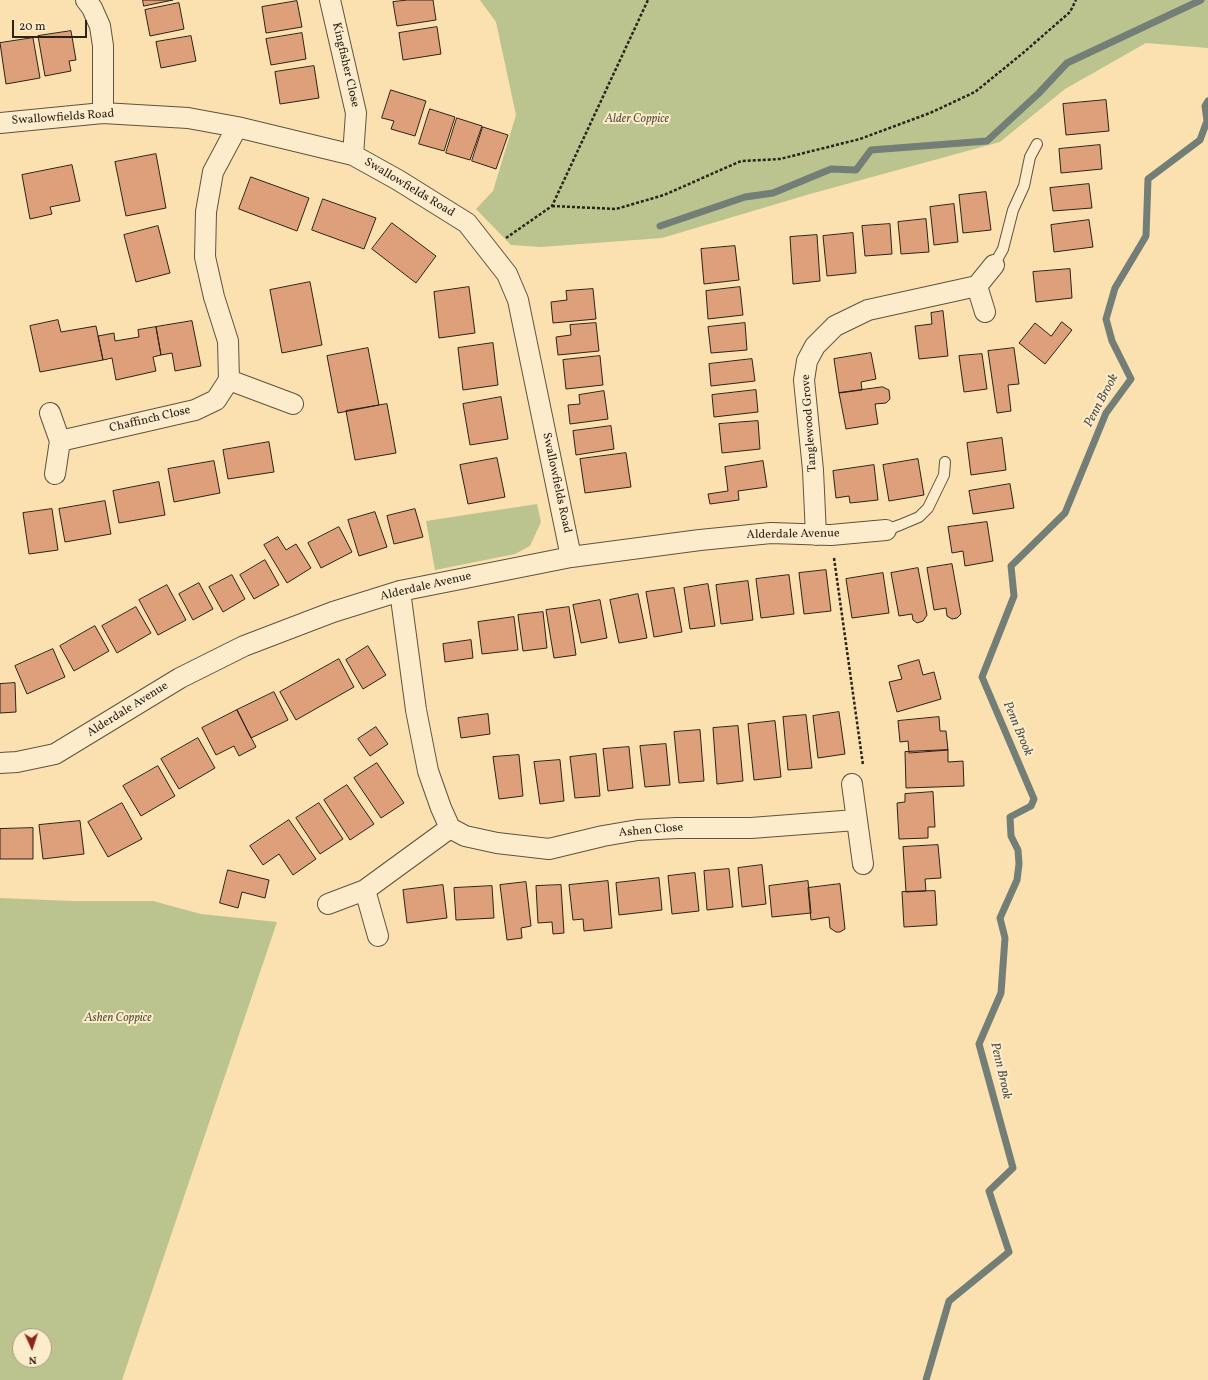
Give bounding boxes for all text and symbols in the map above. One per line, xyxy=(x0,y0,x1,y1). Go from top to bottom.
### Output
scale bar xyxy=(14,12,89,38)
text: 20 m xyxy=(19,19,46,35)
street label: Kingfisher Close xyxy=(328,21,362,109)
street label: Swallowfields Road xyxy=(11,107,115,129)
park label: Alder Coppice xyxy=(605,113,669,127)
street label: Swallowfields Road xyxy=(361,155,457,221)
water label: Penn Brook xyxy=(1081,372,1123,430)
street label: Tanglewood Grove xyxy=(799,374,821,472)
street label: Chaffinch Close xyxy=(108,404,192,436)
street label: Swallowfields Road xyxy=(538,431,574,535)
street label: Alderdale Avenue xyxy=(746,527,840,543)
street label: Alderdale Avenue xyxy=(379,570,473,604)
street label: Alderdale Avenue xyxy=(85,679,171,741)
water label: Penn Brook xyxy=(998,699,1036,759)
street label: Ashen Close xyxy=(618,821,684,841)
park label: Ashen Coppice xyxy=(84,1012,152,1026)
water label: Penn Brook xyxy=(986,1041,1014,1101)
north arrow xyxy=(12,1328,52,1368)
text: N xyxy=(28,1352,37,1367)

